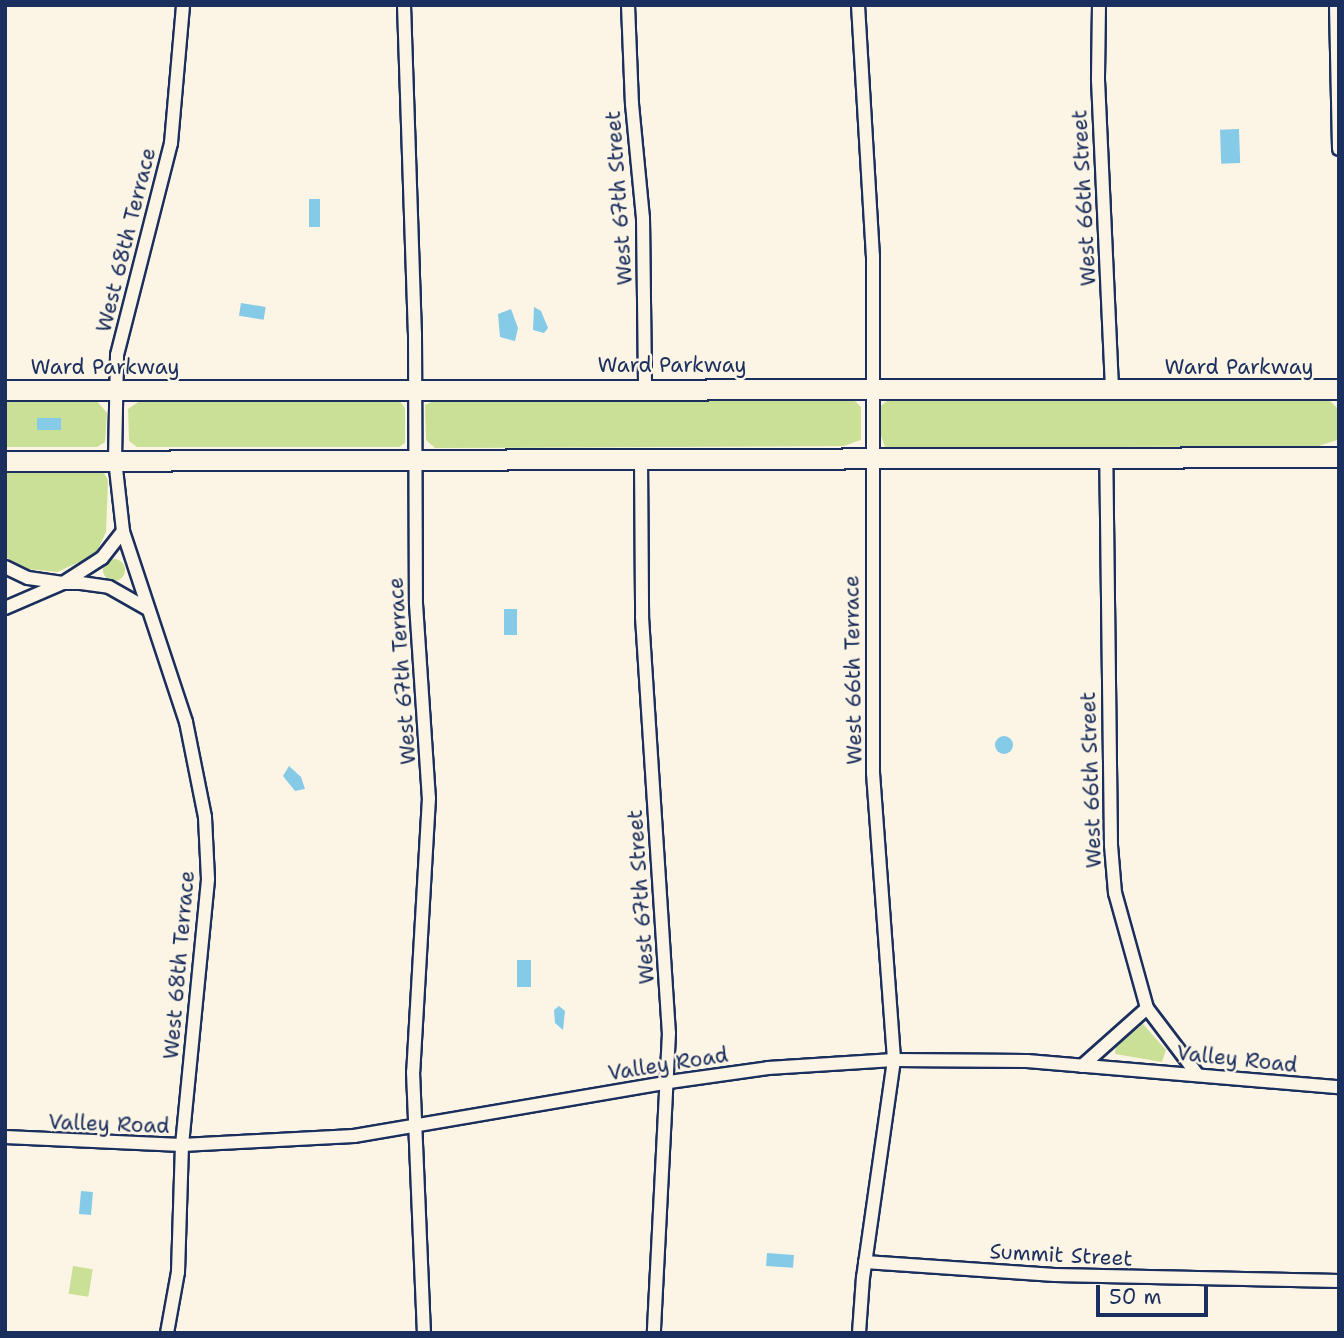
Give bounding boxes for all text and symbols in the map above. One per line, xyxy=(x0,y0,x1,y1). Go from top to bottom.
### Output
street label: West 66th Street xyxy=(1067,109,1101,287)
street label: West 67th Street xyxy=(600,110,638,286)
street label: West 68th Terrace xyxy=(91,145,161,335)
street label: Ward Parkway xyxy=(597,352,747,378)
street label: Ward Parkway xyxy=(30,354,180,380)
street label: Ward Parkway xyxy=(1164,354,1314,380)
street label: West 66th Terrace xyxy=(839,575,867,765)
street label: West 67th Terrace xyxy=(383,576,421,766)
street label: West 66th Street xyxy=(1075,691,1107,869)
street label: West 67th Street xyxy=(622,809,660,985)
street label: West 68th Terrace xyxy=(158,870,200,1060)
street label: Valley Road xyxy=(1175,1040,1299,1078)
street label: Valley Road xyxy=(606,1042,730,1086)
street label: Valley Road xyxy=(48,1109,170,1139)
street label: Summit Street xyxy=(989,1239,1133,1271)
scale bar xyxy=(1099,1272,1211,1316)
text: 50 m xyxy=(1109,1283,1162,1311)

